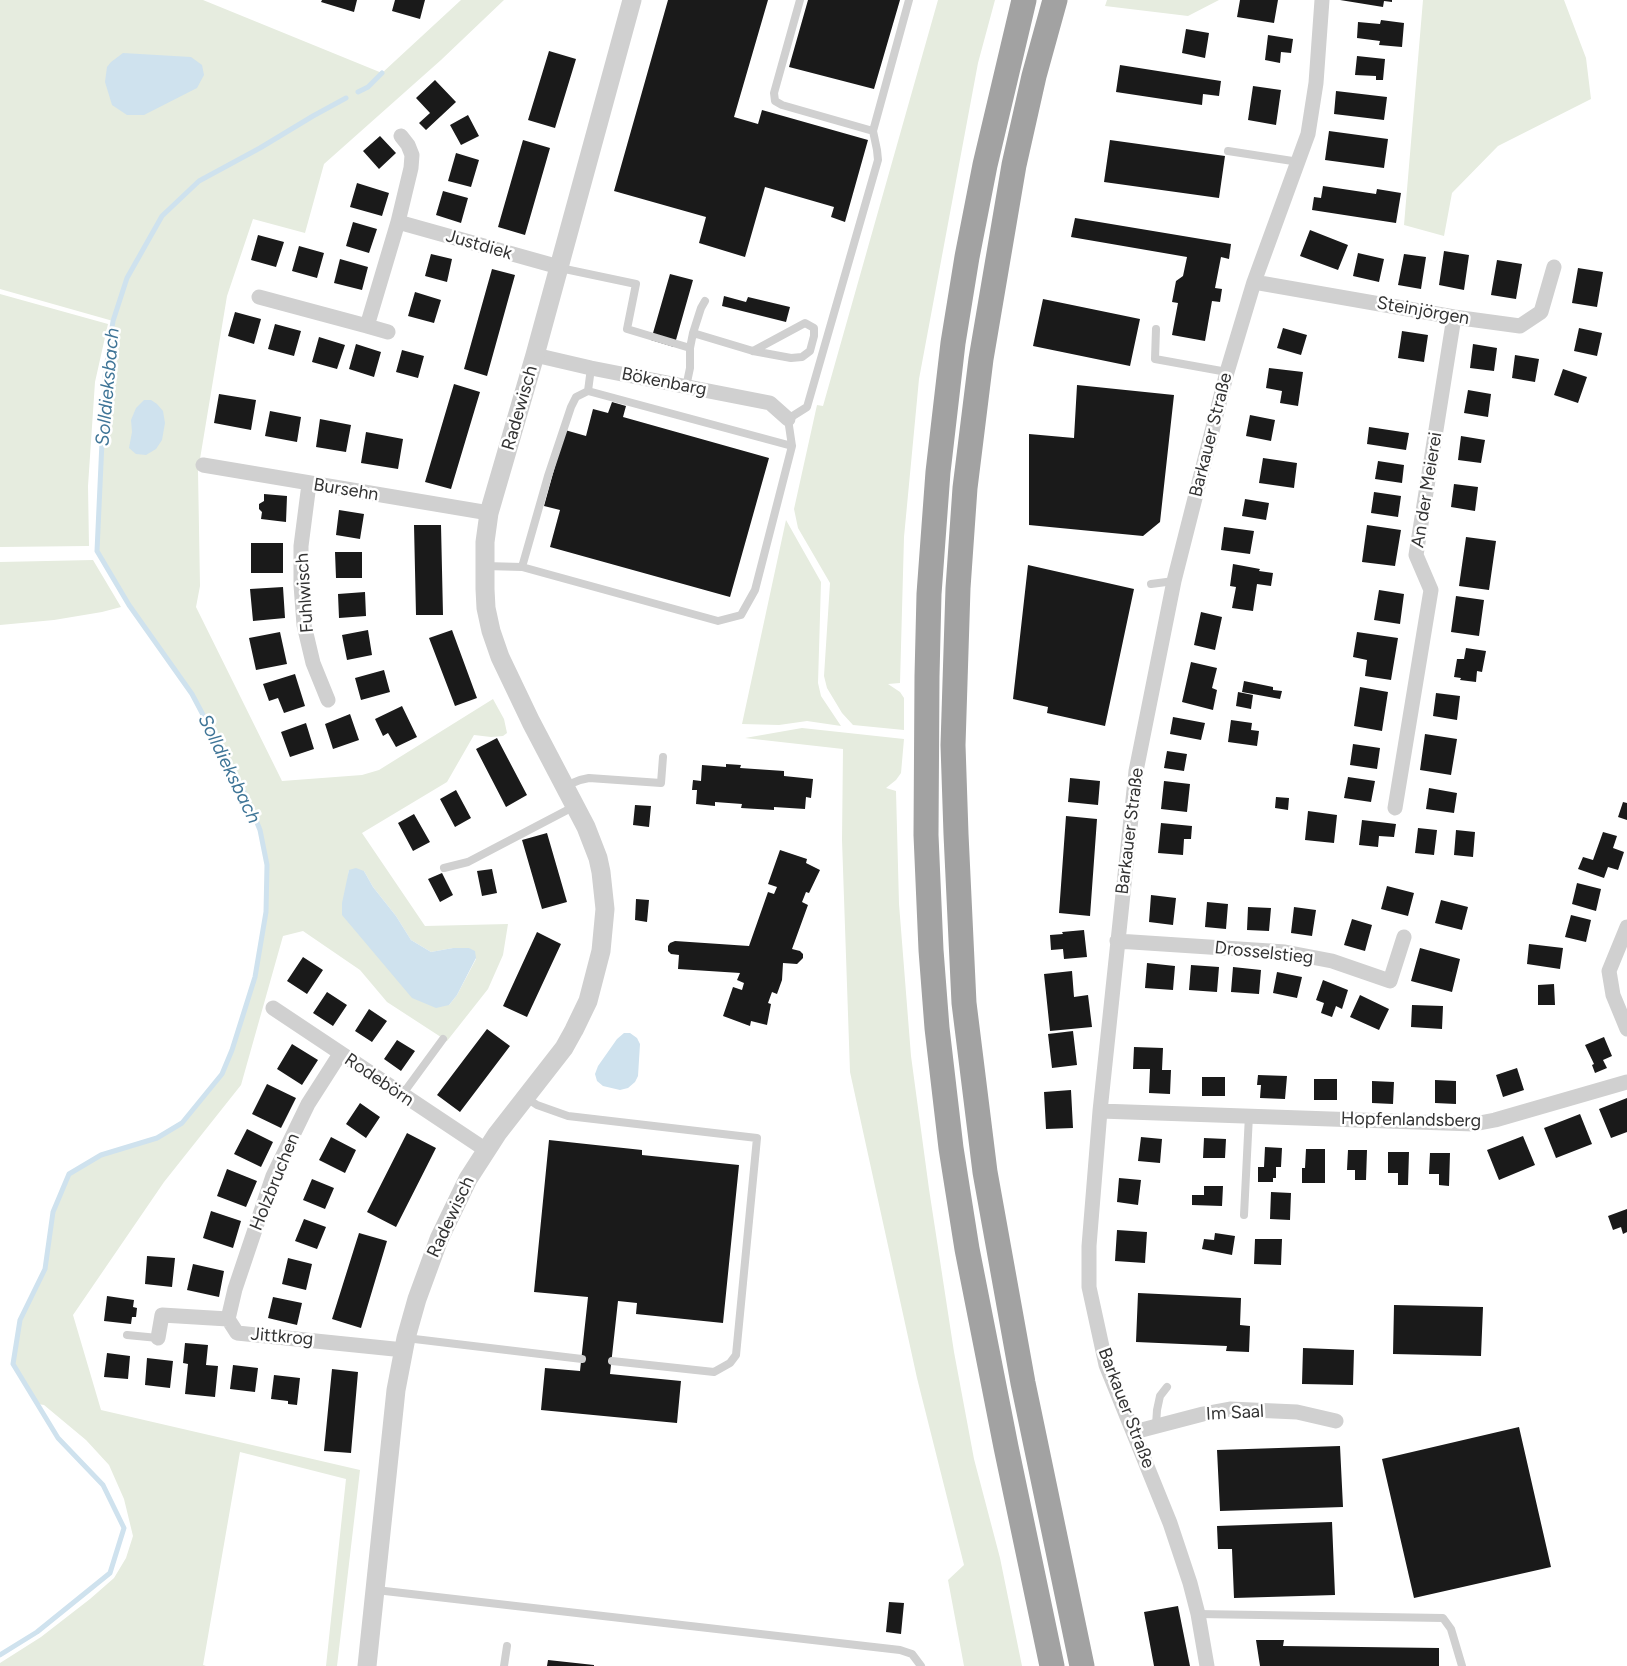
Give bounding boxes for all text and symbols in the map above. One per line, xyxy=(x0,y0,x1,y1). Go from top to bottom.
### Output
street label: Justdiek xyxy=(443,225,515,265)
street label: Steinjörgen xyxy=(1375,292,1471,330)
water label: Solldieksbach xyxy=(91,327,125,447)
street label: Radewisch xyxy=(498,363,542,453)
street label: Bökenbarg xyxy=(620,363,708,401)
street label: Barkauer Straße xyxy=(1185,371,1237,499)
street label: An der Meierei xyxy=(1407,431,1447,549)
street label: Bursehn xyxy=(312,474,380,506)
street label: Fuhlwisch xyxy=(291,552,319,634)
water label: Solldieksbach xyxy=(193,711,265,827)
street label: Barkauer Straße xyxy=(1112,766,1148,896)
street label: Drosselstieg xyxy=(1214,937,1314,969)
street label: Rodebörn xyxy=(340,1049,418,1111)
street label: Hopfenlandsberg xyxy=(1341,1108,1481,1132)
street label: Holzbruchen xyxy=(246,1130,304,1234)
street label: Radewisch xyxy=(423,1173,479,1261)
street label: Jittkrog xyxy=(250,1324,314,1350)
street label: Barkauer Straße xyxy=(1093,1345,1159,1471)
street label: Im Saal xyxy=(1205,1401,1265,1425)

